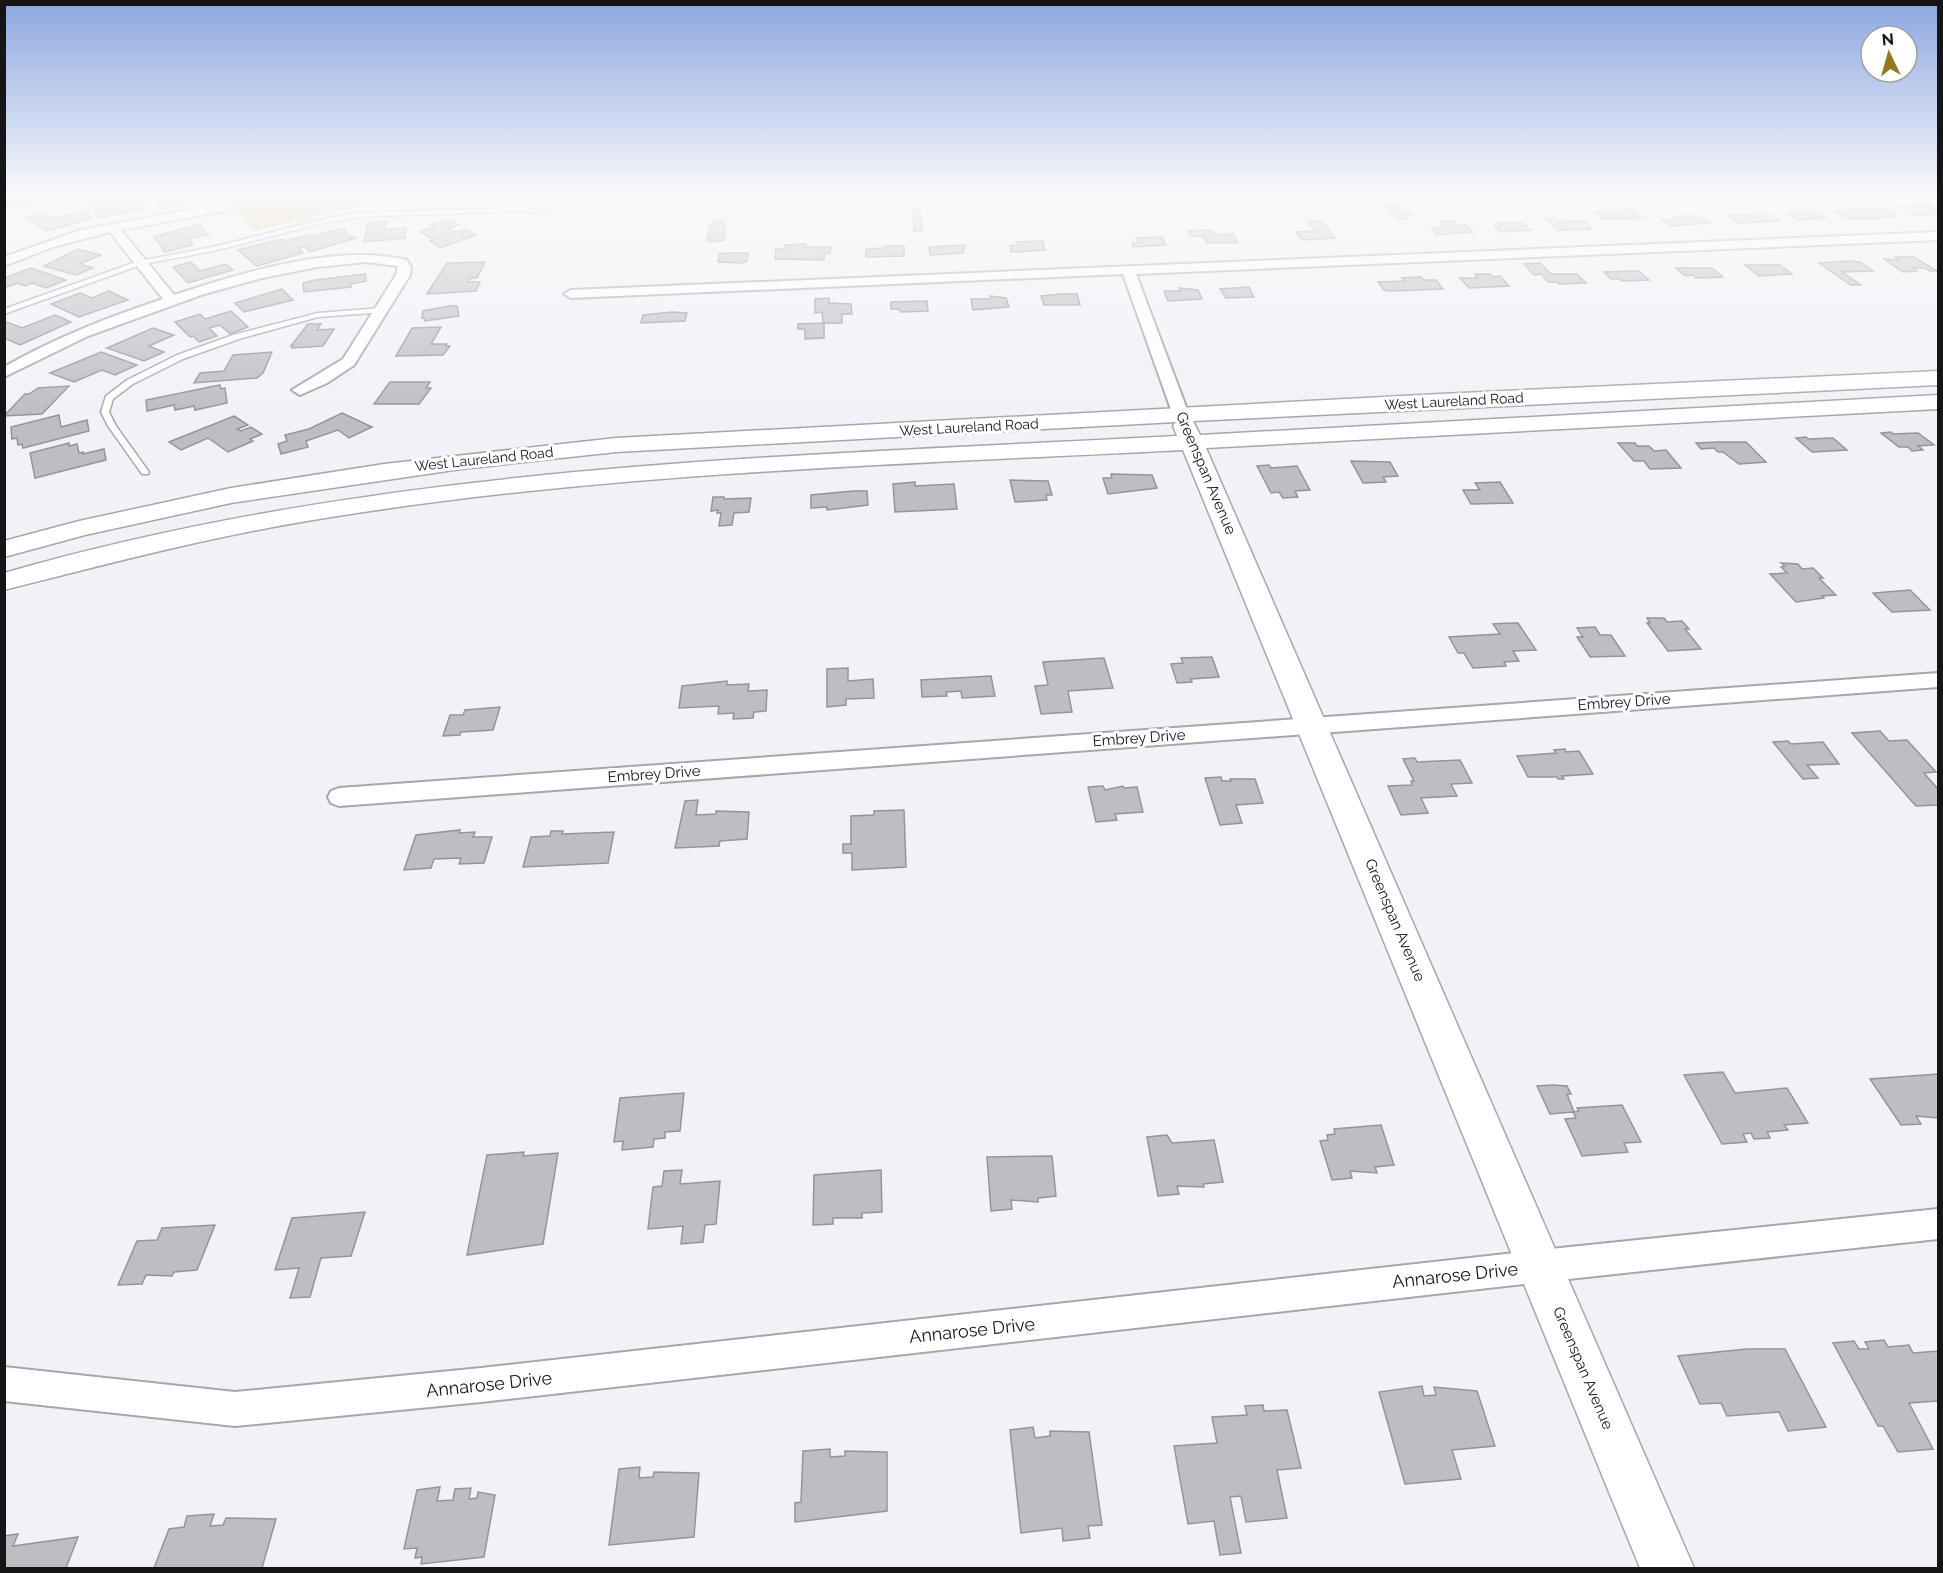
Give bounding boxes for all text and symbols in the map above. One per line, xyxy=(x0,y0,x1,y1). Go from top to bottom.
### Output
north arrow xyxy=(1859,24,1919,84)
text: N xyxy=(1881,30,1895,50)
street label: West Laureland Road xyxy=(1384,389,1524,413)
street label: Greenspan Avenue xyxy=(1172,409,1240,537)
street label: West Laureland Road xyxy=(899,415,1039,439)
street label: West Laureland Road xyxy=(414,444,554,474)
street label: Embrey Drive xyxy=(1577,690,1671,714)
street label: Embrey Drive xyxy=(1092,726,1186,750)
street label: Embrey Drive xyxy=(607,762,701,786)
street label: Greenspan Avenue xyxy=(1361,856,1429,984)
street label: Annarose Drive xyxy=(1391,1258,1519,1292)
street label: Greenspan Avenue xyxy=(1549,1304,1617,1432)
street label: Annarose Drive xyxy=(908,1313,1036,1347)
street label: Annarose Drive xyxy=(425,1367,553,1401)

